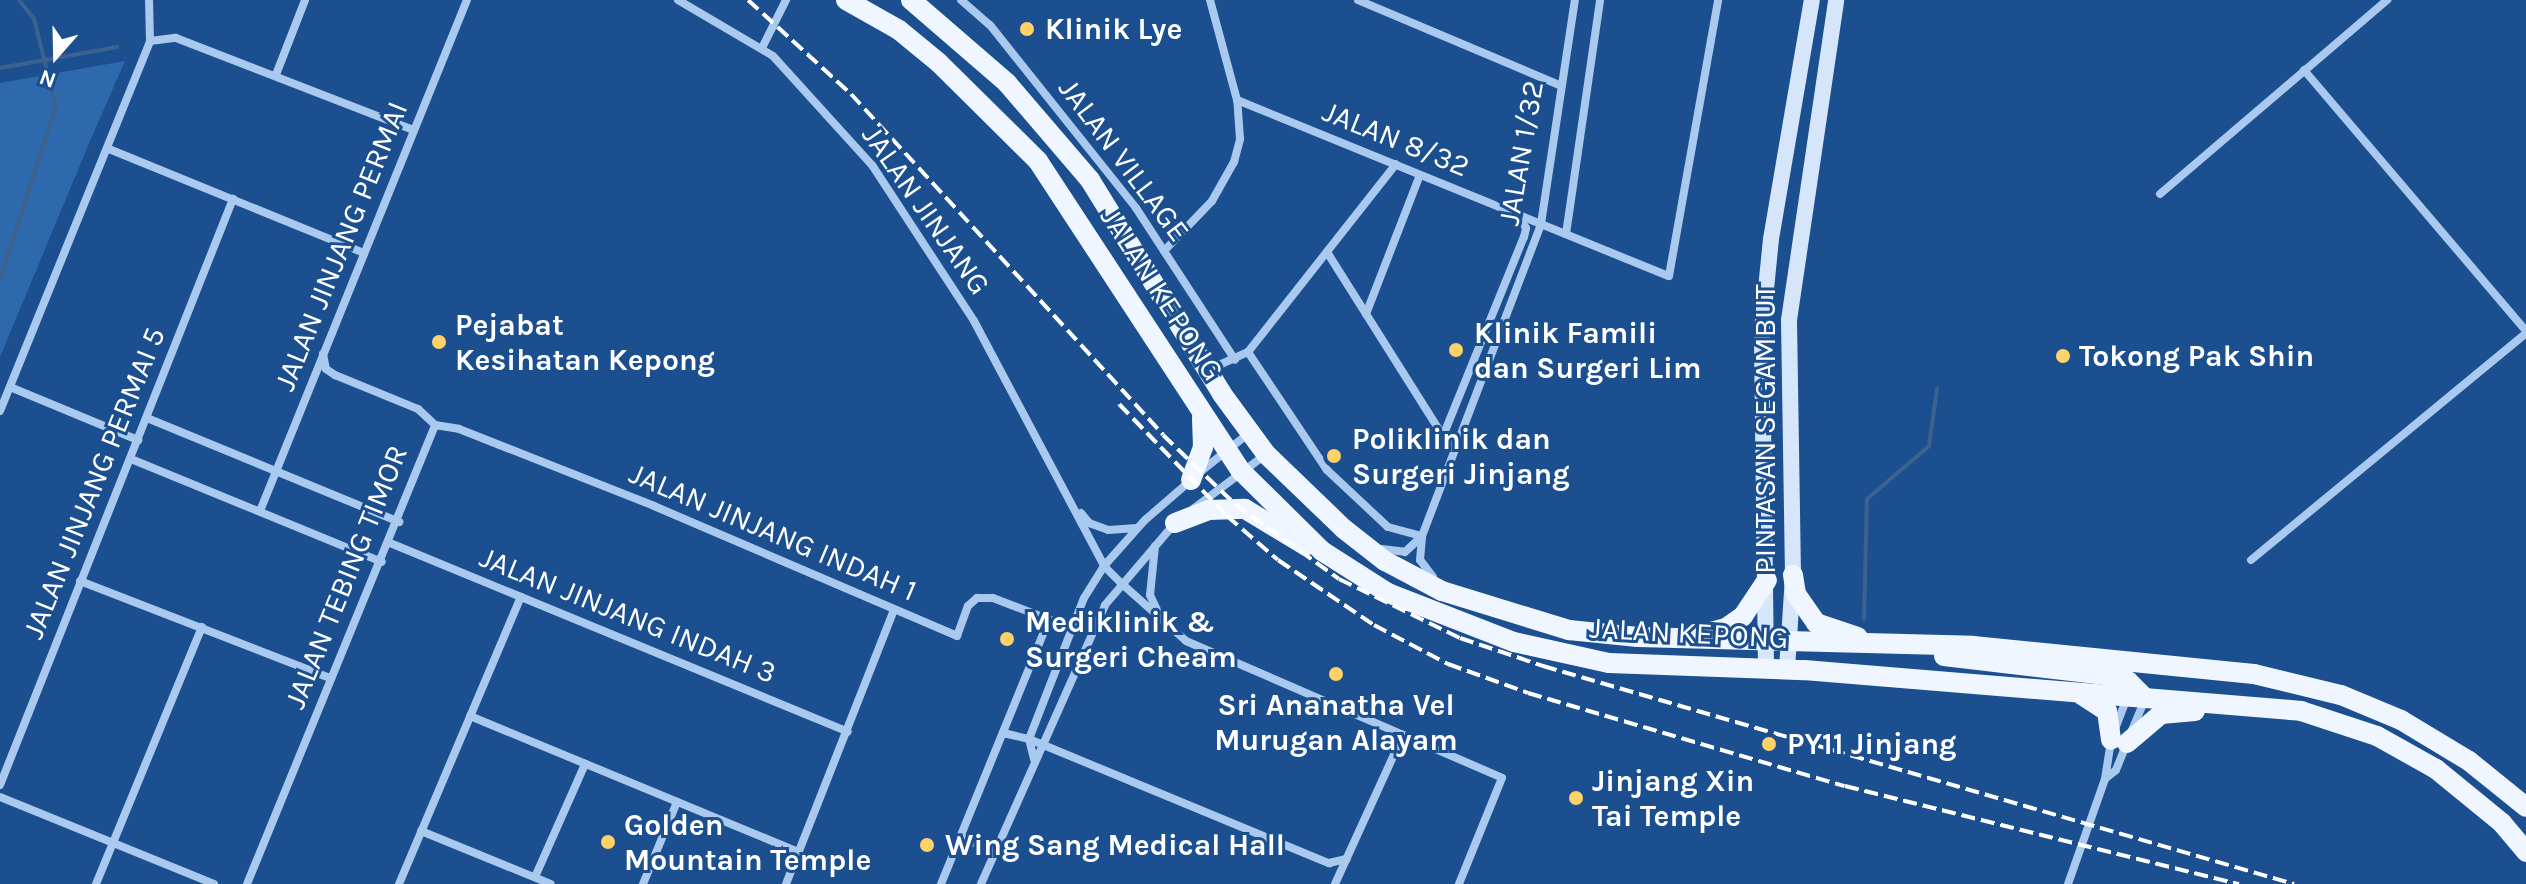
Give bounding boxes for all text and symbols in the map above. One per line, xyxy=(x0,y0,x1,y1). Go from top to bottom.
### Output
place label: Klinik Lye xyxy=(1045,11,1182,47)
north arrow xyxy=(16,16,96,96)
marker: Klinik Lye xyxy=(1016,18,1038,40)
text: N xyxy=(36,64,60,93)
street label: JALAN VILLAGE xyxy=(1051,71,1197,249)
street label: JALAN 1/32 xyxy=(1491,78,1551,228)
street label: JALAN 8/32 xyxy=(1318,93,1474,185)
street label: JALAN JINJANG PERMAI xyxy=(267,96,415,396)
street label: JALAN JINJANG xyxy=(854,118,998,302)
street label: JALAN KEPONG xyxy=(1093,201,1231,387)
street label: PINTASAN SEGAMBUT xyxy=(1747,284,1783,574)
place label: Pejabat Kesihatan Kepong xyxy=(455,307,715,378)
place label: Klinik Famili dan Surgeri Lim xyxy=(1474,315,1701,386)
street label: JALAN JINJANG PERMAI 5 xyxy=(15,322,173,644)
marker: Pejabat Kesihatan Kepong xyxy=(430,333,448,351)
place label: Tokong Pak Shin xyxy=(2079,338,2314,374)
marker: Klinik Famili dan Surgeri Lim xyxy=(1445,339,1467,361)
marker: Tokong Pak Shin xyxy=(2054,347,2072,365)
place label: Poliklinik dan Surgeri Jinjang xyxy=(1352,421,1570,492)
street label: JALAN TEBING TIMOR xyxy=(277,440,415,714)
marker: Poliklinik dan Surgeri Jinjang xyxy=(1323,445,1345,467)
street label: JALAN JINJANG INDAH 1 xyxy=(624,455,922,609)
street label: JALAN JINJANG INDAH 3 xyxy=(475,539,781,691)
place label: Mediklinik & Surgeri Cheam xyxy=(1025,604,1237,674)
street label: JALAN KEPONG xyxy=(1589,610,1789,656)
marker: Mediklinik & Surgeri Cheam xyxy=(996,628,1018,650)
marker: Sri Ananatha Vel Murugan Alayam xyxy=(1327,665,1345,683)
place label: Sri Ananatha Vel Murugan Alayam xyxy=(1214,687,1458,758)
place label: PY11 Jinjang xyxy=(1787,726,1957,762)
marker: PY11 Jinjang xyxy=(1758,733,1780,755)
place label: Jinjang Xin Tai Temple xyxy=(1592,763,1754,834)
marker: Jinjang Xin Tai Temple xyxy=(1567,789,1585,807)
place label: Golden Mountain Temple xyxy=(624,807,871,878)
place label: Wing Sang Medical Hall xyxy=(945,827,1285,863)
marker: Golden Mountain Temple xyxy=(599,833,617,851)
marker: Wing Sang Medical Hall xyxy=(916,834,938,856)

